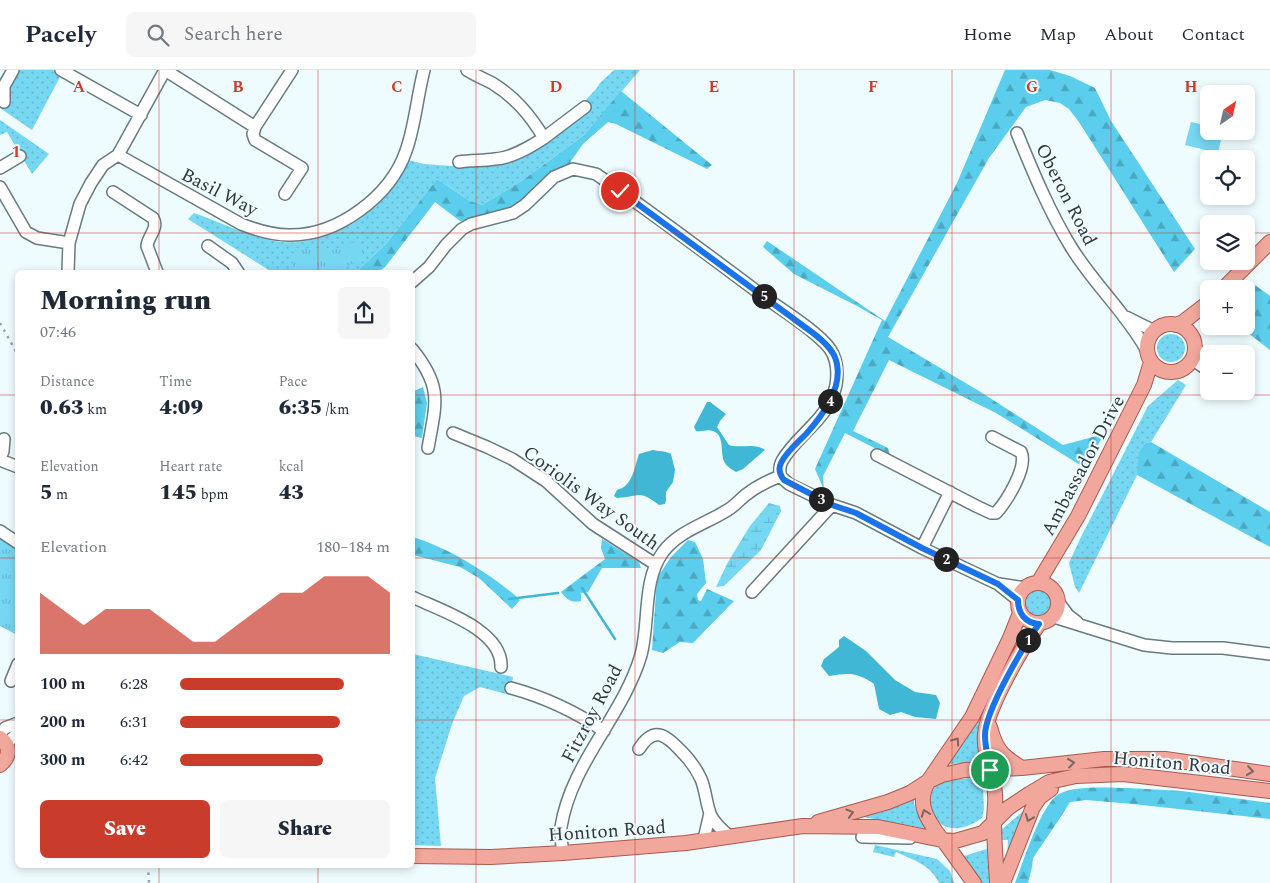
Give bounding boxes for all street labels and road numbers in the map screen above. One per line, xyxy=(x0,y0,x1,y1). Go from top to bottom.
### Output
street label: Oberon Road xyxy=(1027,138,1104,251)
street label: Basil Way xyxy=(176,161,264,224)
street label: Ambassador Drive xyxy=(1034,390,1133,541)
street label: Coriolis Way South xyxy=(517,439,665,558)
street label: Fitzroy Road xyxy=(554,659,630,768)
street label: Honiton Road xyxy=(1112,744,1232,783)
street label: Honiton Road xyxy=(547,813,667,850)

